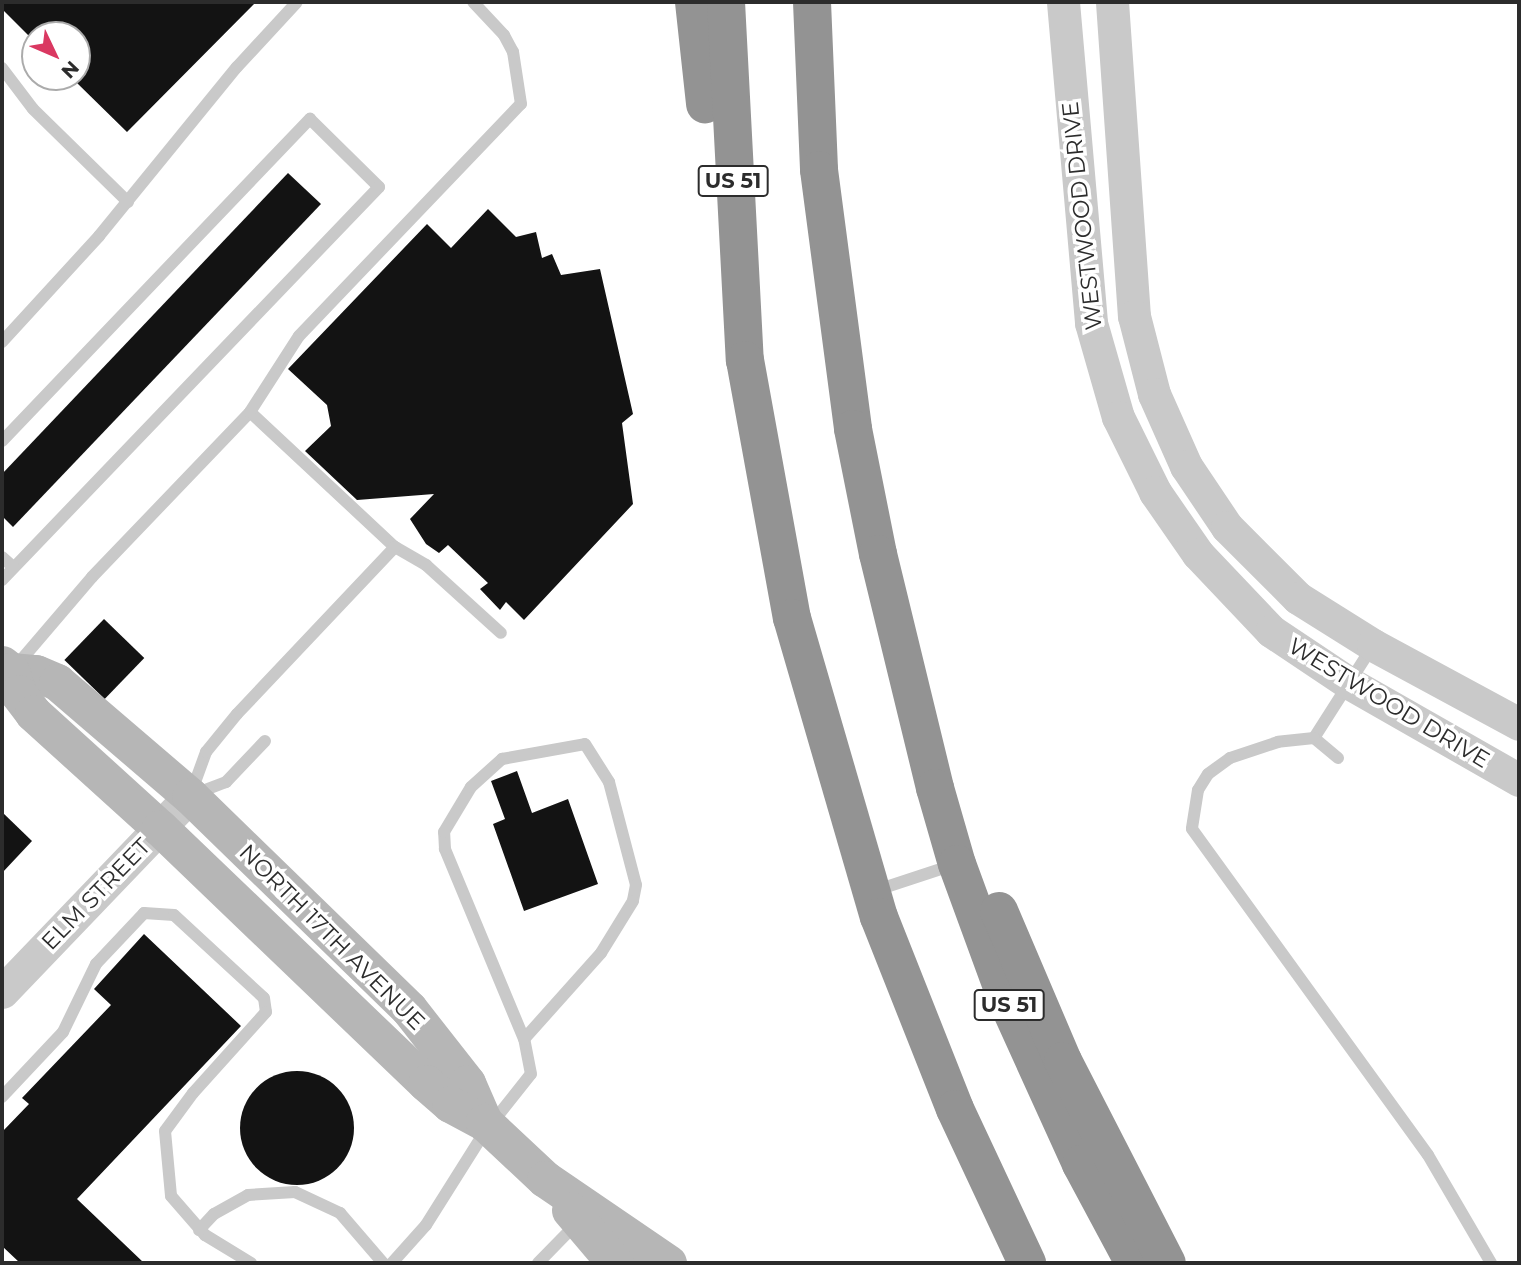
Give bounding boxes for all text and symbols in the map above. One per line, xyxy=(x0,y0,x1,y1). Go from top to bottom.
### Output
north arrow xyxy=(21,21,91,91)
text: N xyxy=(56,56,84,83)
street label: WESTWOOD DRIVE xyxy=(1056,100,1108,332)
road number: US 51 xyxy=(696,164,770,198)
street label: WESTWOOD DRIVE xyxy=(1283,632,1495,774)
street label: ELM STREET xyxy=(36,832,156,956)
street label: NORTH 17TH AVENUE xyxy=(233,838,431,1036)
road number: US 51 xyxy=(972,988,1046,1023)

